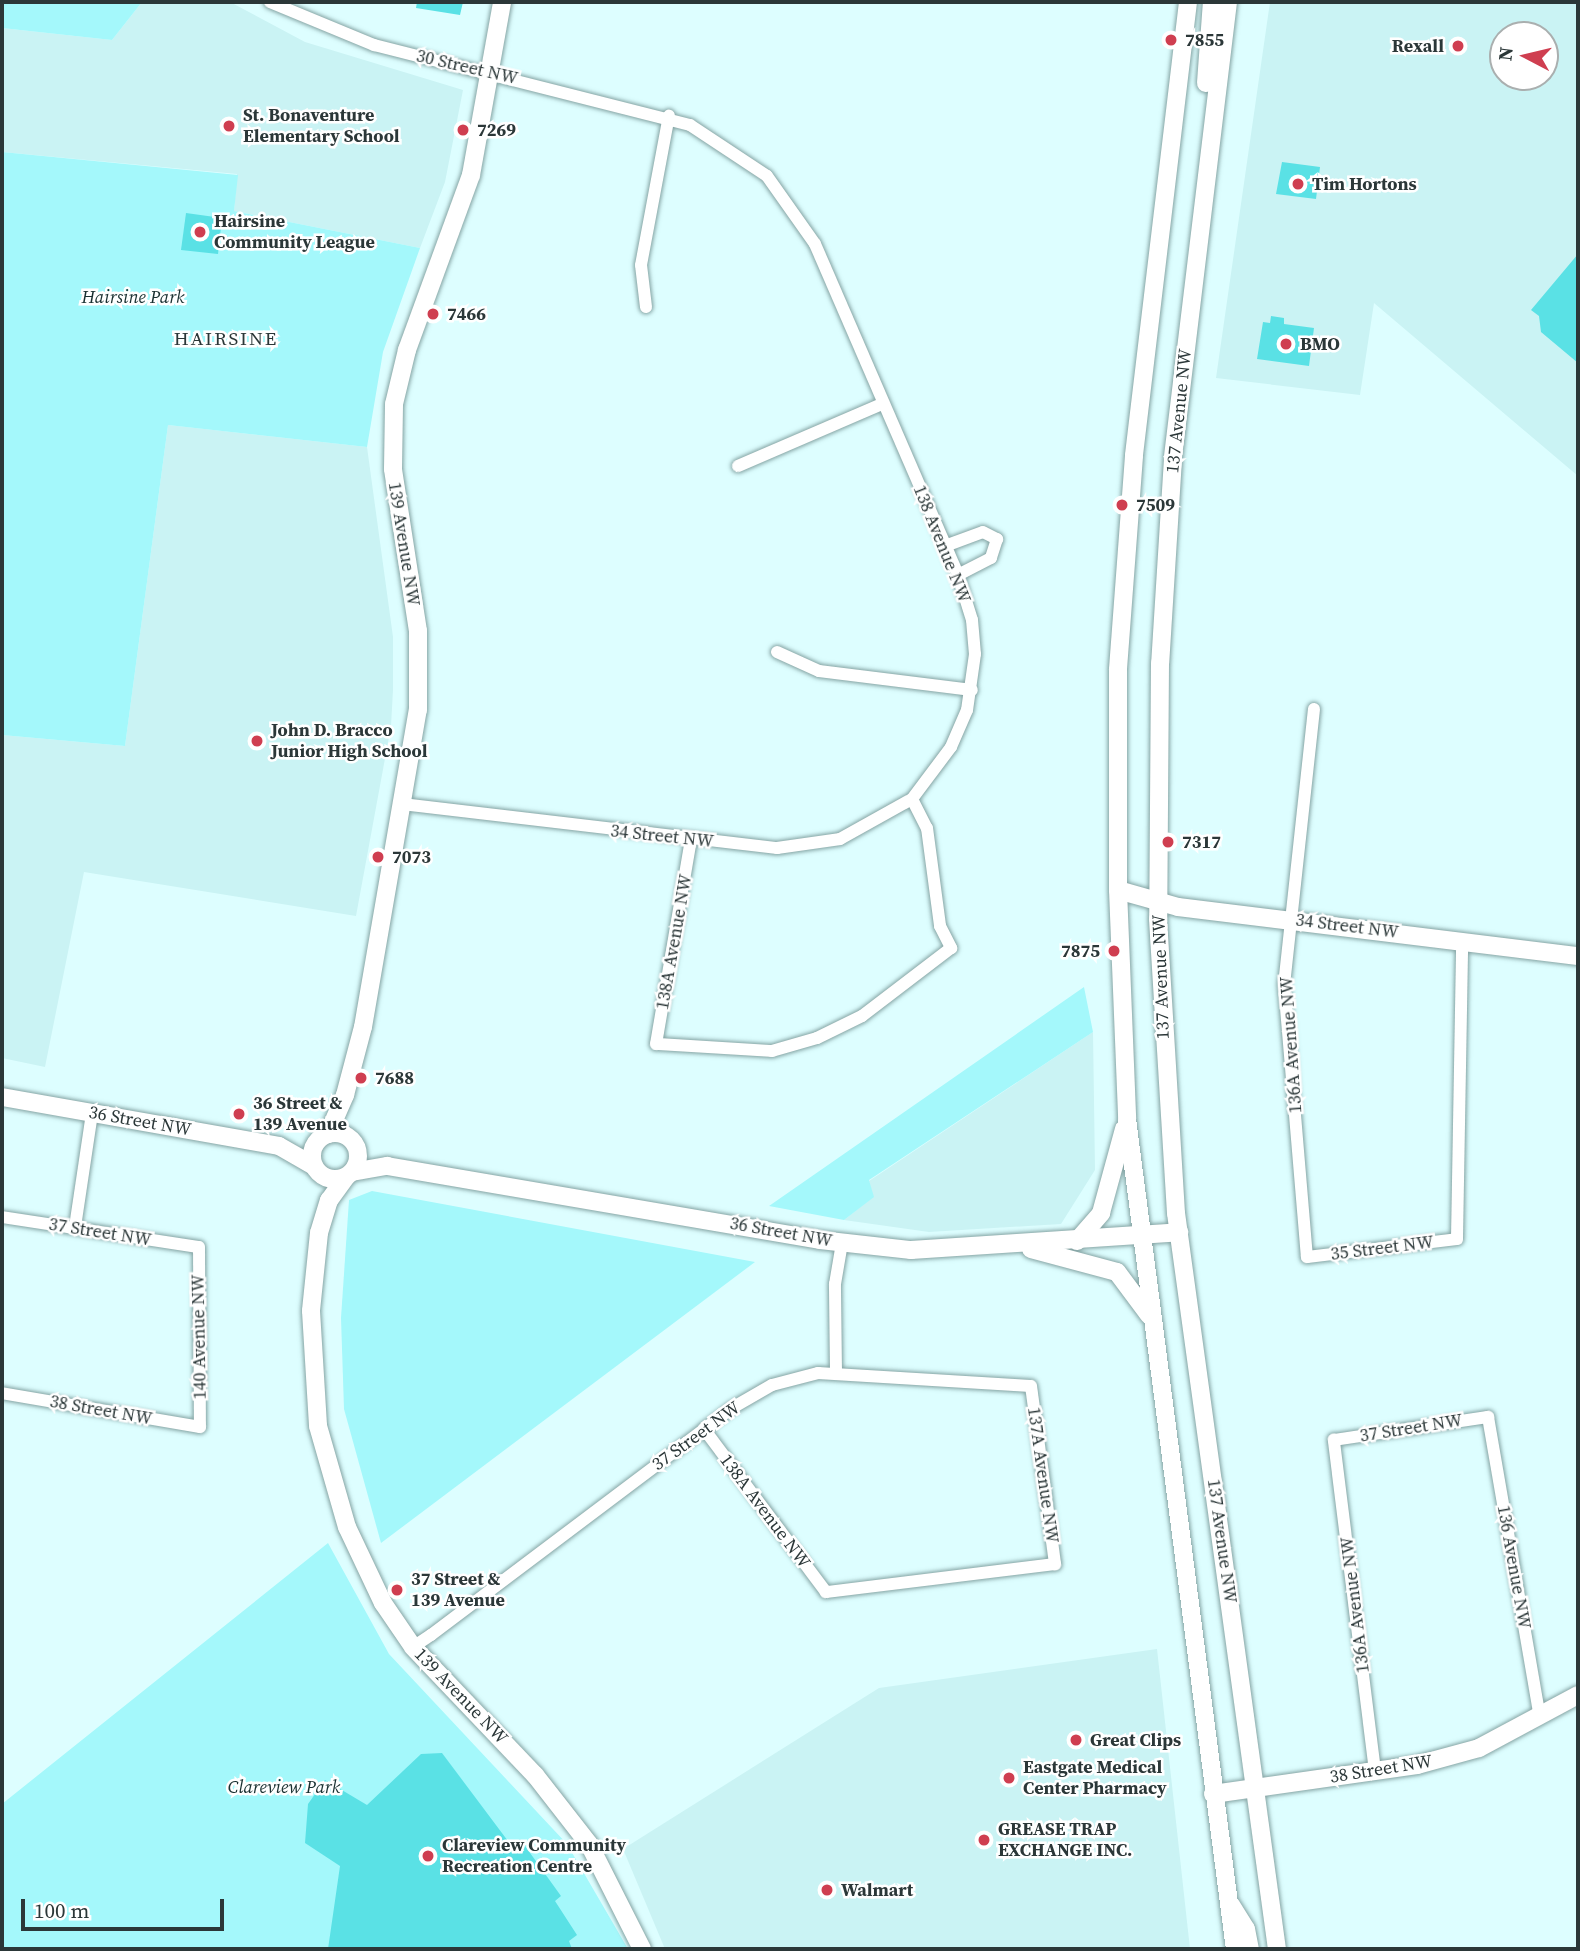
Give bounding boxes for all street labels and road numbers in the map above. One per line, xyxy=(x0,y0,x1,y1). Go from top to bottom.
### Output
street label: 30 Street NW xyxy=(414,45,520,89)
street label: 137 Avenue NW xyxy=(1162,348,1196,474)
street label: 139 Avenue NW xyxy=(384,481,424,607)
street label: 138 Avenue NW xyxy=(909,482,975,606)
street label: 34 Street NW xyxy=(609,820,715,852)
street label: 138A Avenue NW xyxy=(651,873,697,1011)
street label: 34 Street NW xyxy=(1294,909,1400,943)
street label: 137 Avenue NW xyxy=(1148,914,1174,1040)
street label: 136A Avenue NW xyxy=(1275,976,1307,1114)
street label: 36 Street NW xyxy=(87,1101,193,1141)
street label: 36 Street NW xyxy=(728,1212,834,1252)
street label: 37 Street NW xyxy=(47,1213,153,1251)
street label: 35 Street NW xyxy=(1329,1231,1435,1265)
street label: 140 Avenue NW xyxy=(187,1274,211,1400)
street label: 38 Street NW xyxy=(48,1390,154,1430)
street label: 37 Street NW xyxy=(648,1397,744,1475)
street label: 137A Avenue NW xyxy=(1023,1406,1063,1544)
street label: 37 Street NW xyxy=(1358,1409,1464,1447)
street label: 138A Avenue NW xyxy=(715,1450,815,1572)
street label: 137 Avenue NW xyxy=(1203,1478,1241,1604)
street label: 136 Avenue NW xyxy=(1493,1504,1535,1630)
street label: 136A Avenue NW xyxy=(1336,1536,1374,1674)
street label: 139 Avenue NW xyxy=(410,1644,512,1748)
street label: 38 Street NW xyxy=(1328,1750,1434,1788)

